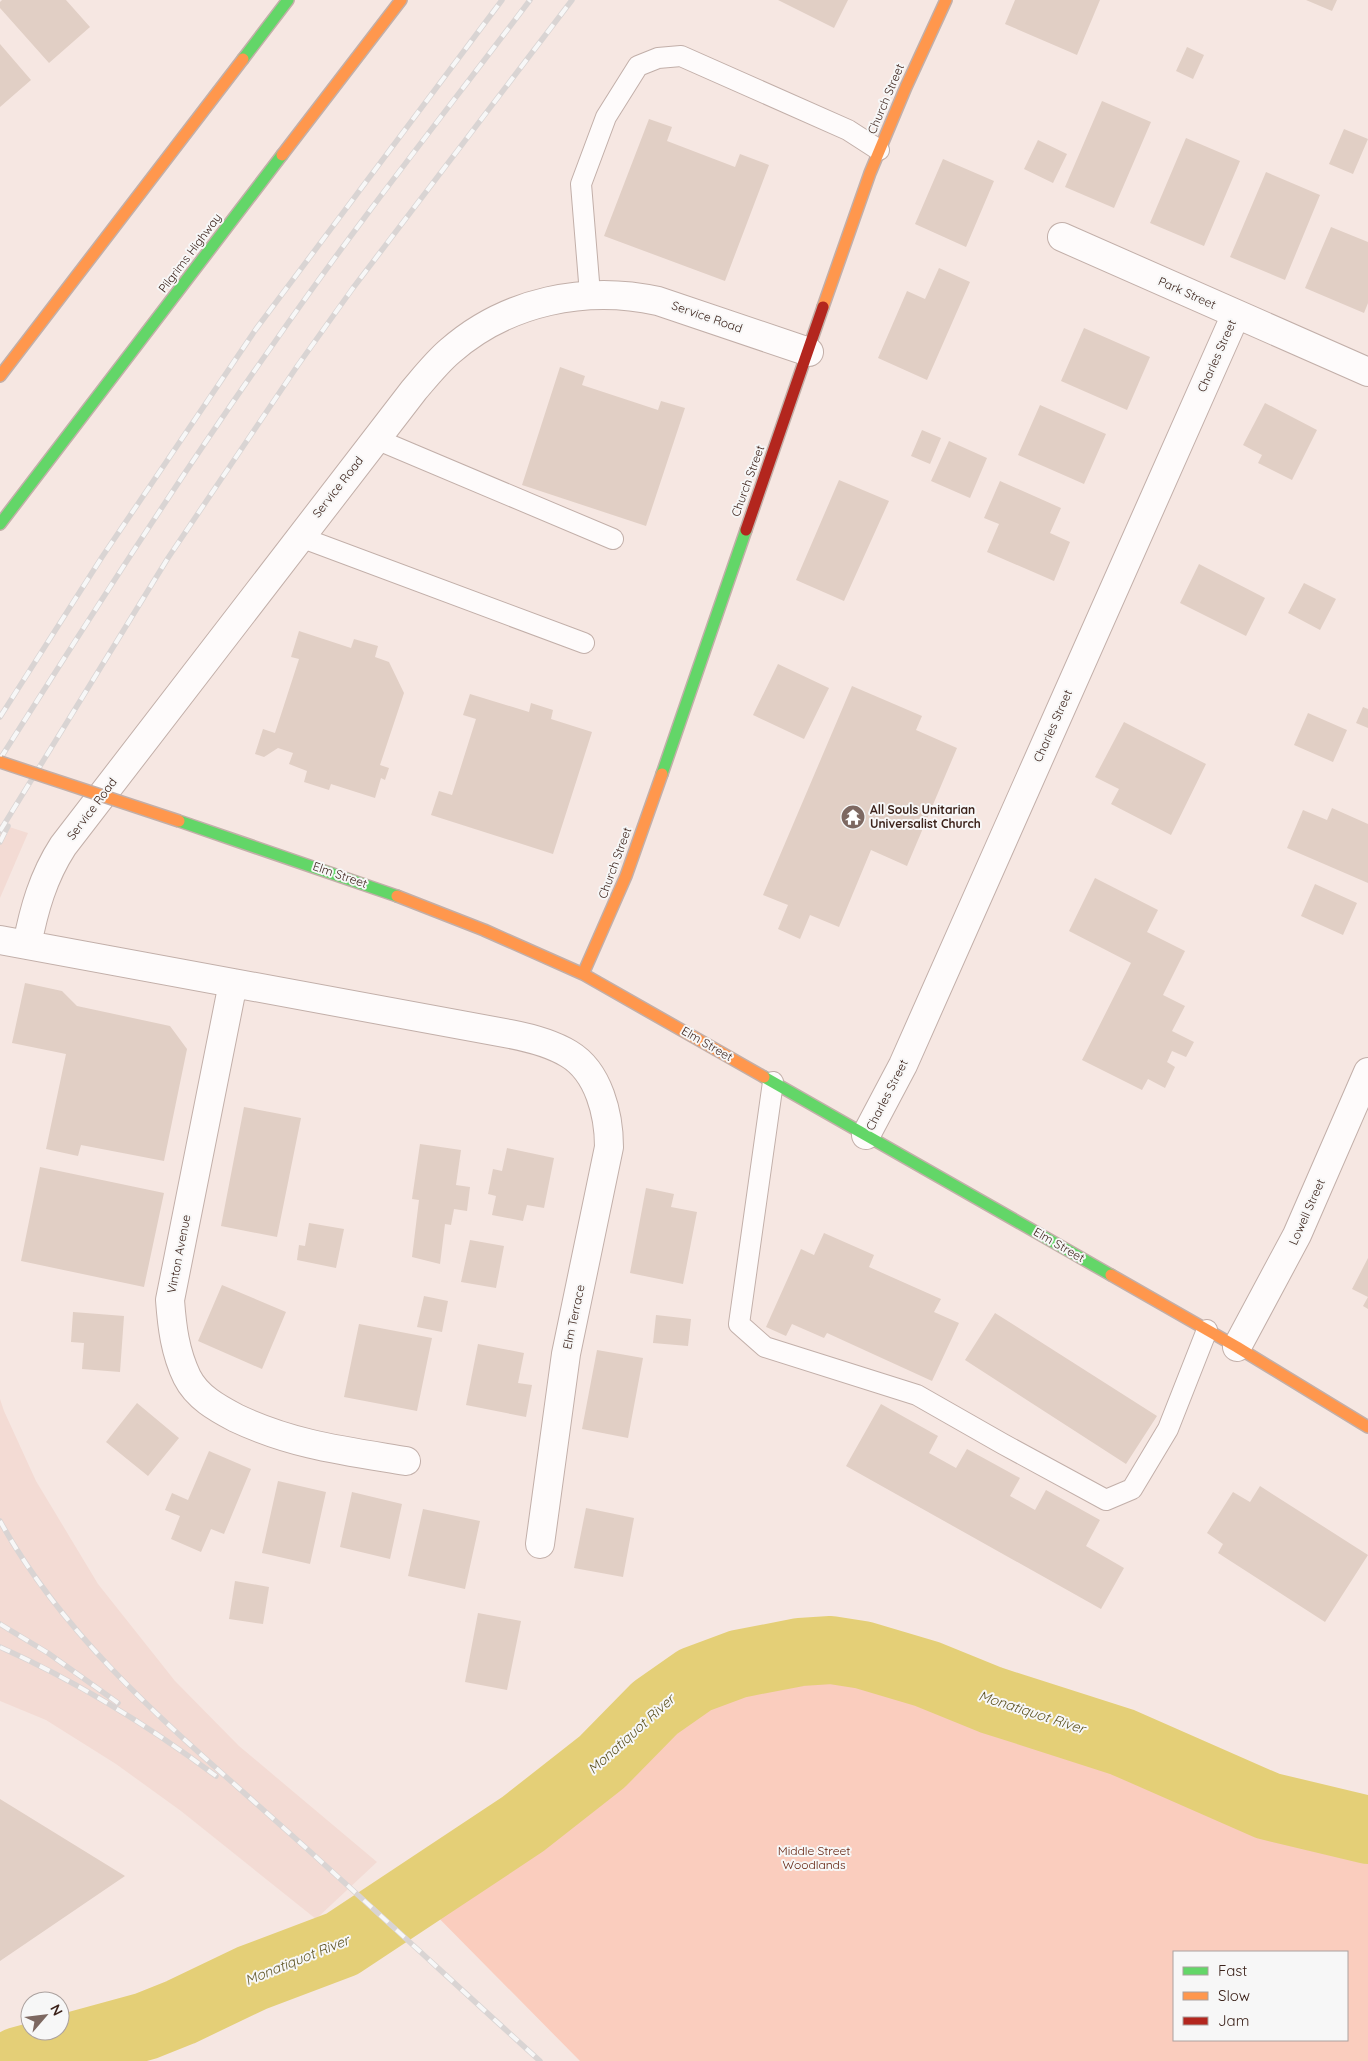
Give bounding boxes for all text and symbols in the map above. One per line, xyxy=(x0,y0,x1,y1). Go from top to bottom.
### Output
street label: Church Street xyxy=(864,61,907,136)
street label: Pilgrims Highway xyxy=(155,210,224,295)
street label: Park Street xyxy=(1156,273,1218,312)
street label: Service Road xyxy=(670,297,744,336)
street label: Charles Street xyxy=(1194,317,1239,394)
street label: Church Street xyxy=(728,443,767,519)
street label: Service Road xyxy=(309,453,366,520)
street label: Charles Street xyxy=(1030,687,1075,764)
street label: Service Road xyxy=(63,775,120,843)
place label: All Souls Unitarian Universalist Church xyxy=(870,802,981,831)
temple icon: All Souls Unitarian Universalist Church xyxy=(840,804,866,830)
street label: Church Street xyxy=(595,825,634,901)
street label: Elm Street xyxy=(311,858,369,891)
street label: Elm Street xyxy=(679,1023,736,1064)
street label: Charles Street xyxy=(862,1057,911,1133)
street label: Lowell Street xyxy=(1285,1176,1328,1247)
street label: Vinton Avenue xyxy=(164,1213,194,1295)
street label: Elm Street xyxy=(1031,1224,1088,1265)
street label: Elm Terrace xyxy=(559,1283,588,1351)
water label: Monatiquot River xyxy=(977,1686,1089,1738)
water label: Monatiquot River xyxy=(584,1689,679,1778)
park label: Middle Street Woodlands xyxy=(778,1843,850,1872)
water label: Monatiquot River xyxy=(242,1930,353,1989)
legend xyxy=(1173,1951,1348,2041)
text: Fast xyxy=(1218,1961,1247,1980)
text: Slow xyxy=(1218,1986,1250,2005)
north arrow xyxy=(20,1991,70,2041)
text: N xyxy=(46,2001,67,2019)
text: Jam xyxy=(1218,2011,1249,2030)

